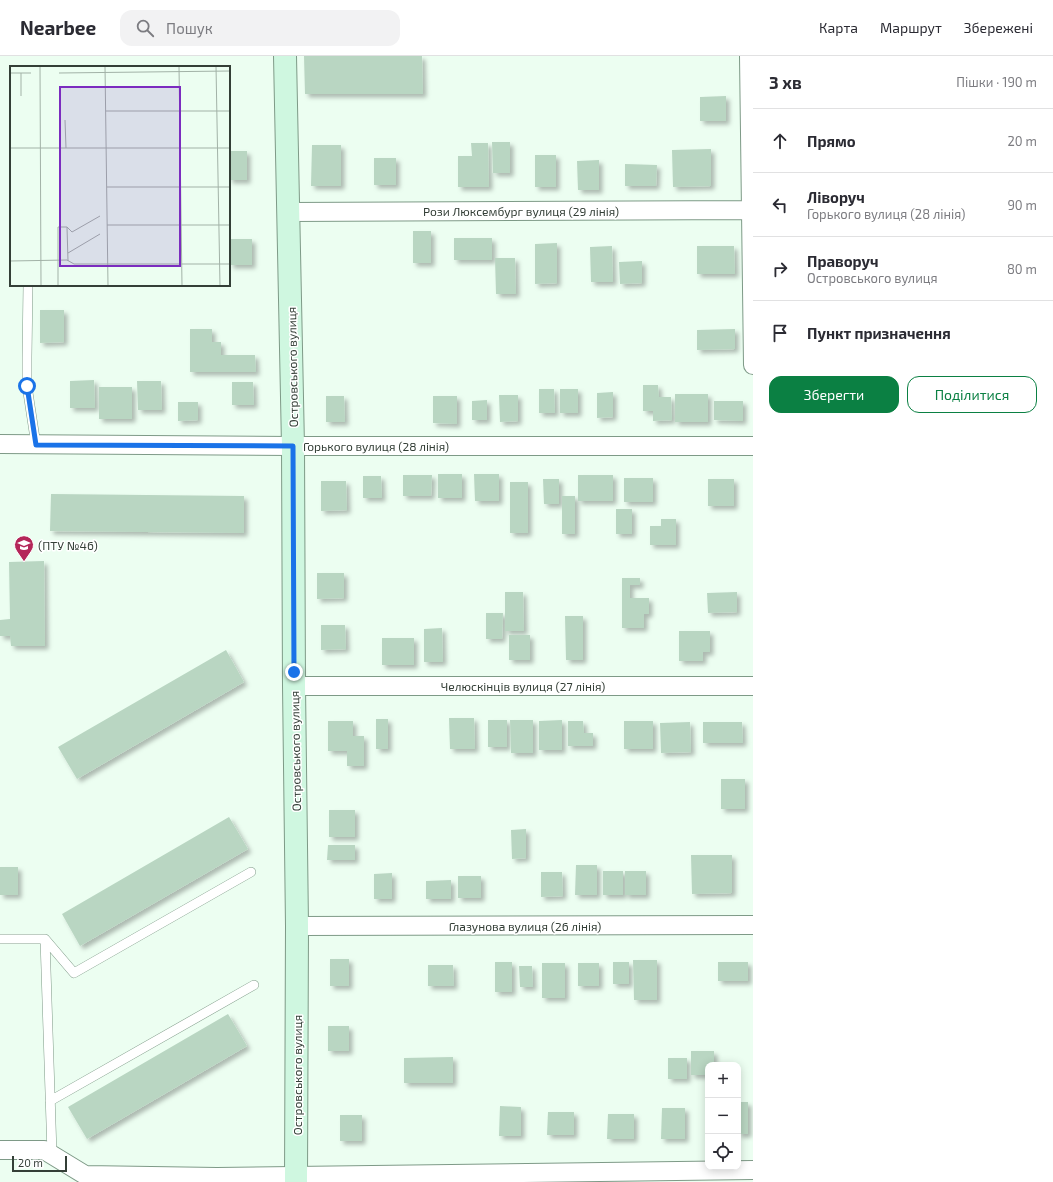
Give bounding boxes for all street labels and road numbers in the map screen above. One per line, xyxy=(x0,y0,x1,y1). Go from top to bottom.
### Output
street label: Рози Люксембург вулиця (29 лiнiя) xyxy=(423,204,619,219)
street label: Островського вулиця xyxy=(284,307,301,427)
street label: Горького вулиця (28 лiнiя) xyxy=(303,439,449,454)
street label: Челюскінців вулиця (27 лiнiя) xyxy=(441,679,605,694)
street label: Островського вулиця xyxy=(287,691,304,811)
street label: Глазунова вулиця (26 лiнiя) xyxy=(449,919,601,934)
street label: Островського вулиця xyxy=(290,1015,305,1135)

